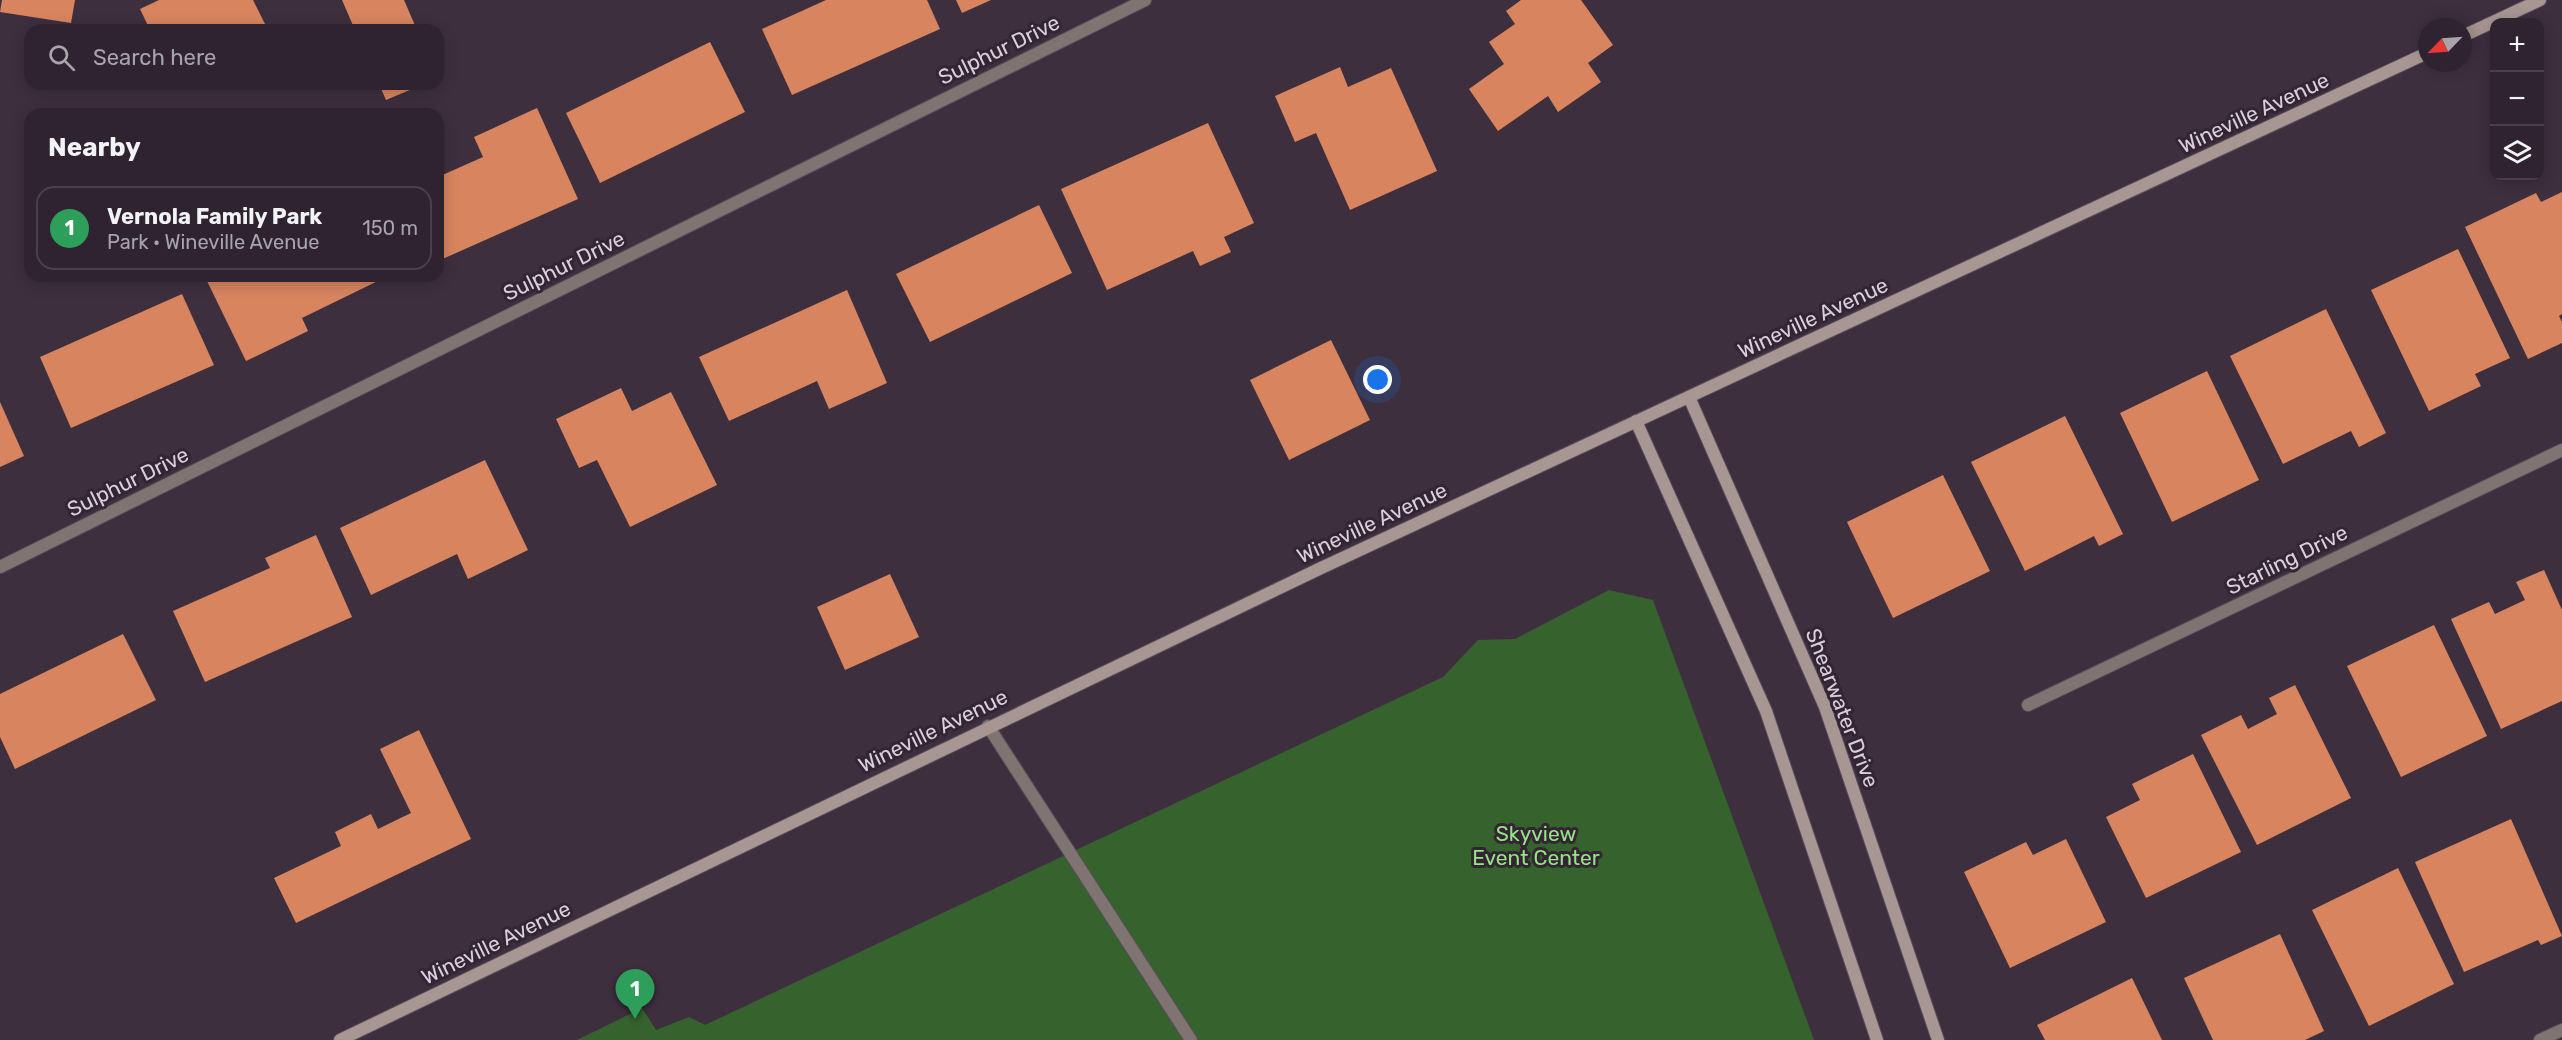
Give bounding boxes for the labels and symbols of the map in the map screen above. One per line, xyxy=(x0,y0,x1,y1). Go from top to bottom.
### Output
street label: Sulphur Drive xyxy=(934,9,1064,90)
north arrow xyxy=(2418,18,2472,72)
street label: Wineville Avenue xyxy=(2175,67,2333,158)
street label: Sulphur Drive xyxy=(499,225,629,306)
street label: Wineville Avenue xyxy=(1734,272,1892,363)
your location xyxy=(1363,365,1392,394)
street label: Sulphur Drive xyxy=(63,441,193,522)
street label: Wineville Avenue xyxy=(1293,477,1451,568)
street label: Starling Drive xyxy=(2222,519,2352,600)
street label: Shearwater Drive xyxy=(1801,625,1884,791)
street label: Wineville Avenue xyxy=(854,684,1011,777)
park label: Skyview Event Center xyxy=(1472,821,1600,870)
street label: Wineville Avenue xyxy=(417,896,574,989)
pin: 1 xyxy=(616,970,654,1019)

